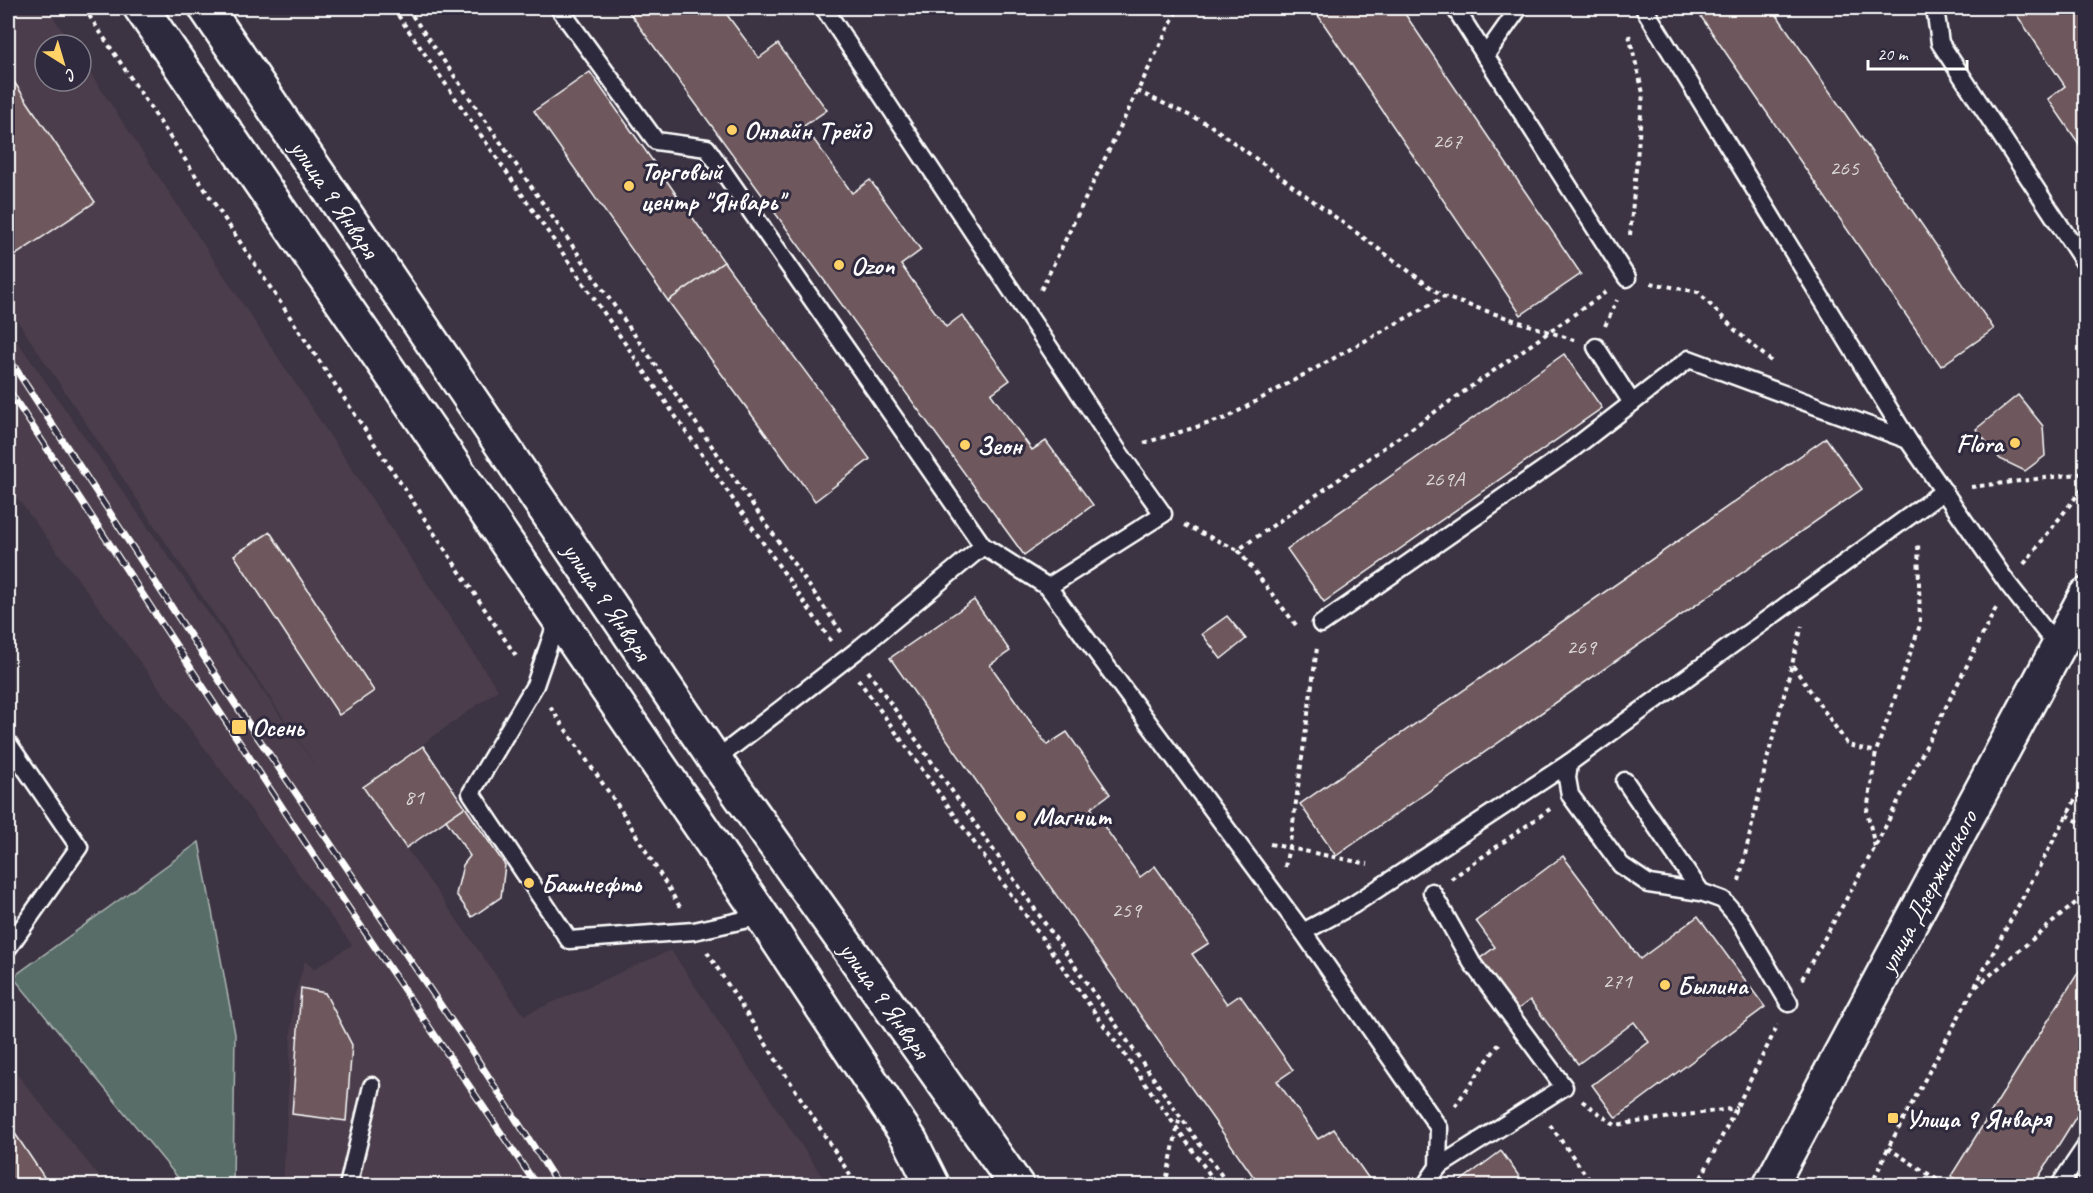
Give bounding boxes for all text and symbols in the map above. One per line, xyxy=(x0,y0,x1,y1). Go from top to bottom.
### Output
north arrow xyxy=(33,33,93,93)
scale bar xyxy=(1868,33,1967,71)
text: 20 m xyxy=(1877,43,1910,65)
text: С xyxy=(61,64,81,86)
place label: Онлайн Трейд xyxy=(744,114,873,147)
marker: Онлайн Трейд xyxy=(725,123,739,137)
house number: 267 xyxy=(1432,127,1463,155)
street label: улица 9 Января xyxy=(282,131,388,266)
house number: 265 xyxy=(1829,154,1860,182)
place label: Торговый центр "Январь" xyxy=(641,155,789,218)
marker: Торговый центр "Январь" xyxy=(622,179,636,193)
place label: Ozon xyxy=(851,249,896,282)
marker: Ozon xyxy=(832,258,846,272)
place label: Flora xyxy=(1956,427,2005,460)
place label: Зеон xyxy=(977,429,1024,462)
marker: Flora xyxy=(2008,436,2022,450)
marker: Зеон xyxy=(958,438,972,452)
house number: 269А xyxy=(1424,465,1465,493)
street label: улица 9 Января xyxy=(554,534,660,668)
house number: 269 xyxy=(1566,633,1598,661)
place label: Осень xyxy=(252,711,306,744)
marker: Осень xyxy=(230,718,248,736)
house number: 81 xyxy=(404,783,425,811)
place label: Магнит xyxy=(1033,800,1113,833)
street label: улица Дзержинского xyxy=(1870,803,1985,980)
marker: Магнит xyxy=(1014,809,1028,823)
place label: Башнефть xyxy=(541,867,643,900)
marker: Башнефть xyxy=(522,876,536,890)
house number: 259 xyxy=(1111,896,1143,924)
street label: улица 9 Января xyxy=(831,933,939,1066)
house number: 271 xyxy=(1602,967,1633,995)
place label: Былина xyxy=(1677,969,1749,1002)
marker: Былина xyxy=(1658,978,1672,992)
place label: Улица 9 Января xyxy=(1905,1102,2053,1135)
marker: Улица 9 Января xyxy=(1886,1111,1900,1125)

